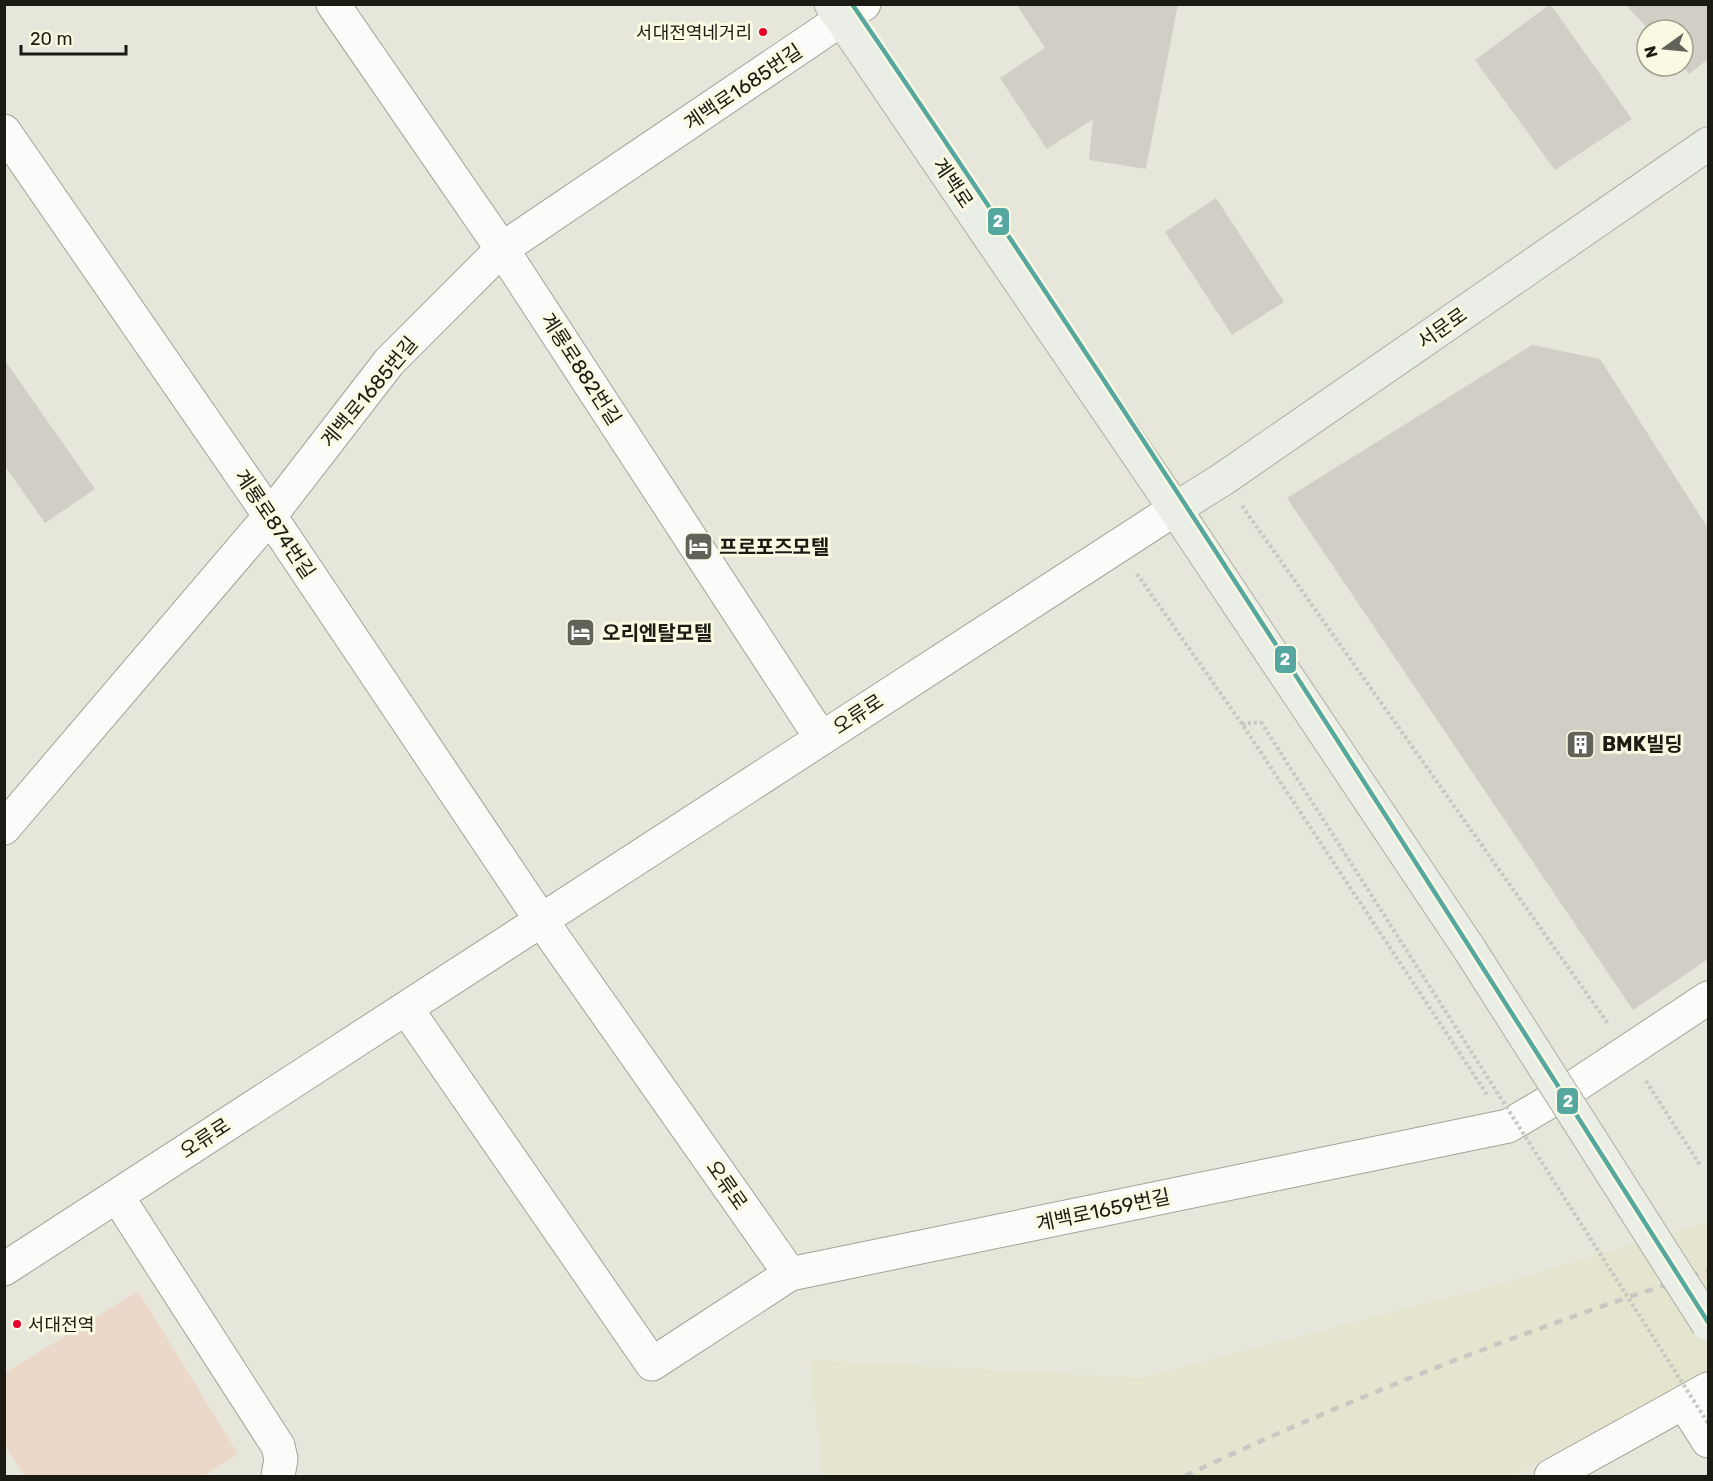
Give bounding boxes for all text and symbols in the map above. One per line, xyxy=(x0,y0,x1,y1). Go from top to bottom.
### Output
scale bar xyxy=(21,18,126,56)
north arrow xyxy=(1635,18,1695,78)
place label: 서대전역네거리 xyxy=(636,22,752,44)
marker: 서대전역네거리 xyxy=(757,26,769,38)
text: 20 m xyxy=(30,28,72,50)
street label: 계백로1685번길 xyxy=(679,39,807,135)
text: N xyxy=(1640,44,1662,60)
street label: 계백로 xyxy=(928,153,978,213)
line badge: 2 xyxy=(987,207,1010,236)
text: 2 xyxy=(993,212,1003,231)
street label: 서문로 xyxy=(1413,302,1471,354)
street label: 계룡로882번길 xyxy=(536,308,626,430)
street label: 계백로1685번길 xyxy=(316,332,422,452)
street label: 계룡로874번길 xyxy=(230,465,320,583)
hotel icon: 프로포즈모텔 xyxy=(682,531,714,563)
place label: 프로포즈모텔 xyxy=(719,535,829,559)
hotel icon: 오리엔탈모텔 xyxy=(565,617,597,649)
place label: 오리엔탈모텔 xyxy=(602,621,712,645)
line badge: 2 xyxy=(1274,645,1297,674)
text: 2 xyxy=(1280,650,1290,669)
street label: 오류로 xyxy=(828,689,888,739)
building icon: BMK빌딩 xyxy=(1565,728,1597,760)
place label: BMK빌딩 xyxy=(1602,732,1683,756)
line badge: 2 xyxy=(1556,1087,1579,1115)
text: 2 xyxy=(1563,1092,1573,1111)
street label: 오류로 xyxy=(175,1113,235,1163)
street label: 오류로 xyxy=(701,1156,753,1214)
street label: 계백로1659번길 xyxy=(1034,1184,1172,1236)
place label: 서대전역 xyxy=(28,1314,94,1336)
marker: 서대전역 xyxy=(11,1318,23,1330)

